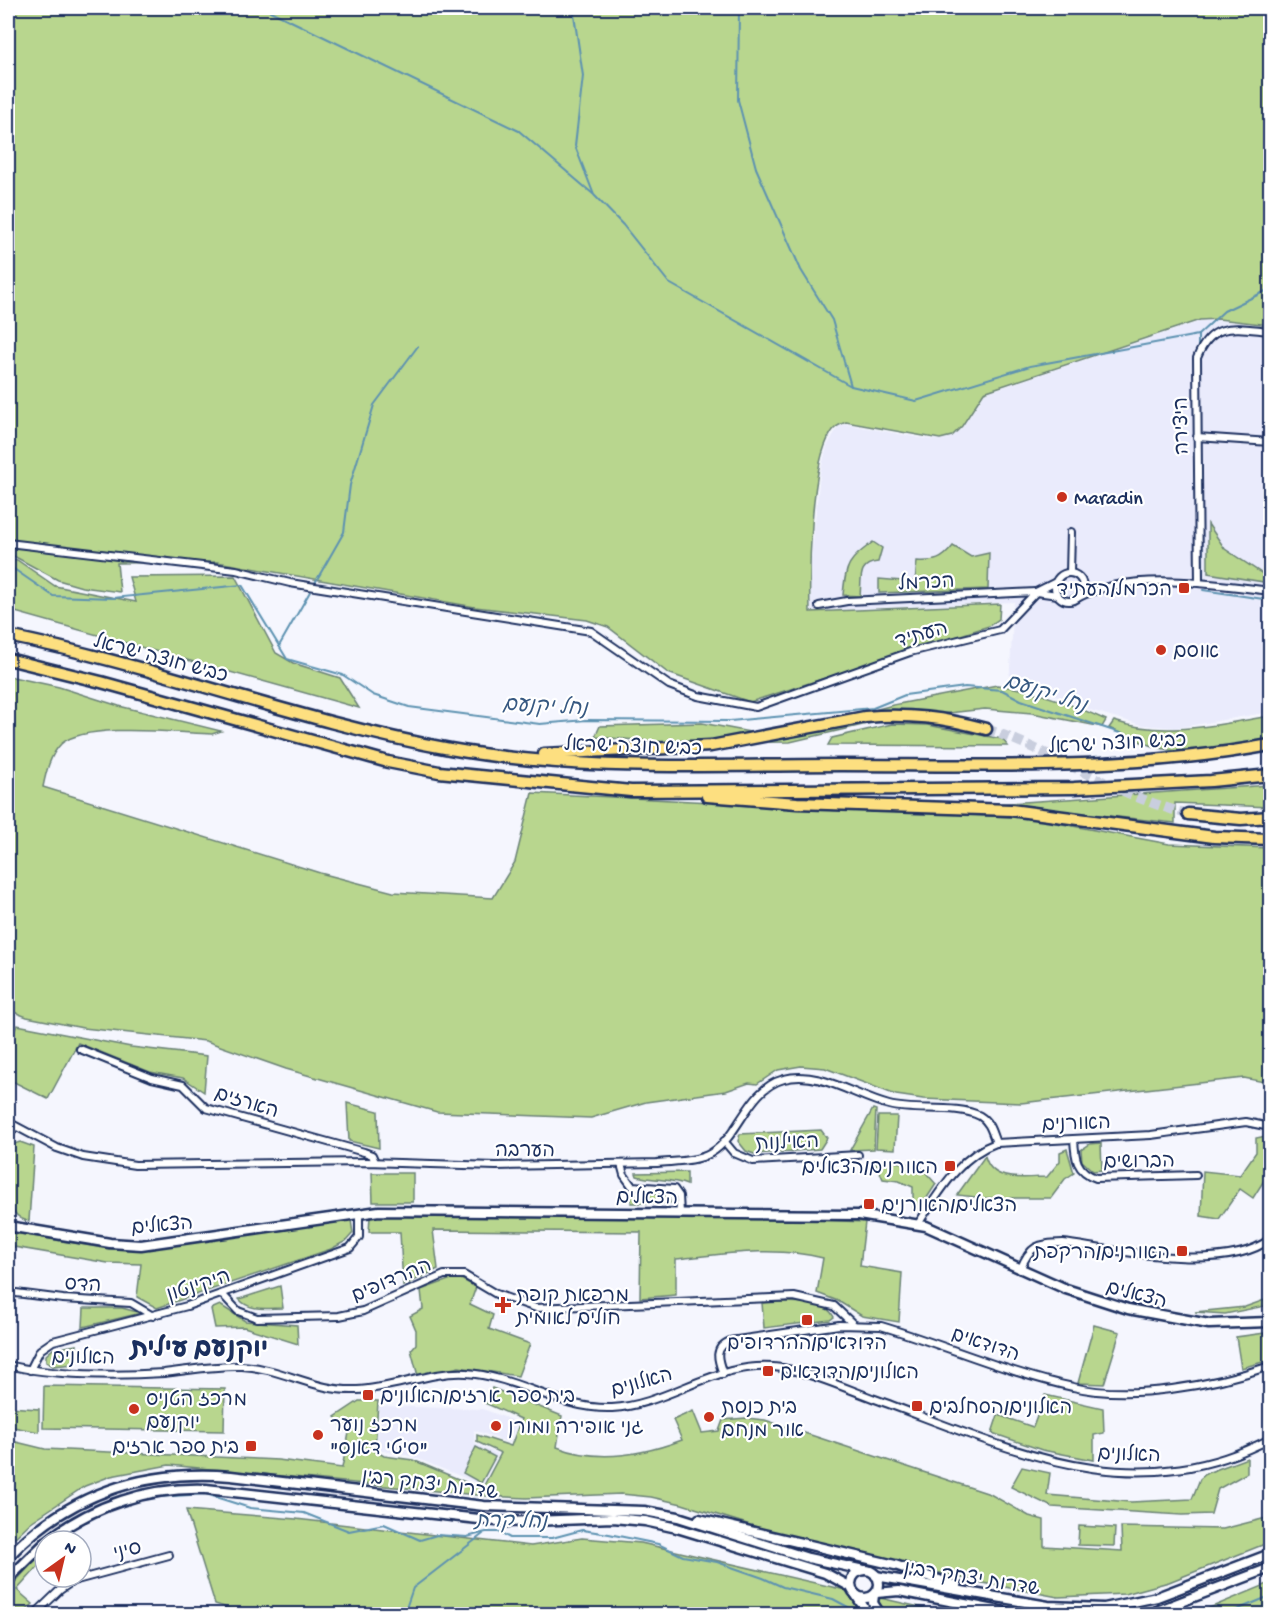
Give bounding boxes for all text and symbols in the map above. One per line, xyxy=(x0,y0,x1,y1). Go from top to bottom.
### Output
street label: היצירה xyxy=(1171,397,1196,455)
place label: Maradin xyxy=(1074,489,1143,512)
marker: Maradin xyxy=(1055,490,1069,504)
street label: הכרמל xyxy=(897,570,955,597)
place label: הכרמל/העתיד xyxy=(1057,578,1172,603)
marker: הכרמל/העתיד xyxy=(1177,581,1191,595)
street label: העתיד xyxy=(893,618,951,655)
street label: כביש חוצה ישראל xyxy=(90,629,230,689)
place label: אוסם xyxy=(1173,642,1219,665)
marker: אוסם xyxy=(1154,643,1168,657)
water label: נחל יקנעם xyxy=(1001,668,1092,721)
water label: נחל יקנעם xyxy=(502,692,590,723)
street label: כביש חוצה ישראל xyxy=(1047,728,1187,761)
street label: כביש חוצה ישראל xyxy=(563,733,703,762)
street label: הארזים xyxy=(211,1084,281,1125)
street label: האורנים xyxy=(1041,1113,1111,1138)
street label: האילנות xyxy=(755,1130,820,1157)
street label: הערבה xyxy=(495,1141,555,1164)
street label: הברושים xyxy=(1103,1151,1175,1176)
place label: האורנים/הצאלים xyxy=(802,1156,938,1181)
marker: האורנים/הצאלים xyxy=(943,1159,957,1173)
street label: הצאלים xyxy=(616,1185,678,1212)
place label: הצאלים/האורנים xyxy=(881,1194,1017,1219)
marker: הצאלים/האורנים xyxy=(862,1197,876,1211)
street label: הצאלים xyxy=(130,1211,194,1242)
place label: האורנים/הרקפת xyxy=(1033,1243,1170,1266)
marker: האורנים/הרקפת xyxy=(1175,1244,1189,1258)
street label: ההרדופים xyxy=(349,1255,436,1309)
street label: היקינטון xyxy=(164,1265,234,1308)
street label: הדס xyxy=(64,1274,102,1299)
street label: הצאלים xyxy=(1103,1276,1170,1315)
place label: מרפאת קופת חולים לאומית xyxy=(515,1286,629,1332)
marker: מרפאת קופת חולים לאומית xyxy=(494,1296,512,1314)
marker: הדודאים/ההרדופים xyxy=(800,1313,814,1327)
street label: הדודאים xyxy=(948,1324,1022,1368)
district label: יוקנעם עילית xyxy=(128,1334,268,1367)
place label: הדודאים/ההרדופים xyxy=(727,1334,887,1357)
street label: האלונים xyxy=(51,1345,115,1372)
place label: האלונים/הדודאים xyxy=(780,1361,919,1386)
street label: האלונים xyxy=(608,1363,676,1404)
marker: האלונים/הדודאים xyxy=(761,1364,775,1378)
place label: בית ספר ארזים/האלונים xyxy=(380,1385,575,1410)
marker: בית ספר ארזים/האלונים xyxy=(361,1388,375,1402)
place label: מרכז הטניס יוקנעם xyxy=(146,1389,247,1436)
place label: האלונים/הסחלבים xyxy=(929,1396,1072,1421)
place label: בית כנסת אור מנחם xyxy=(721,1398,804,1444)
marker: האלונים/הסחלבים xyxy=(910,1399,924,1413)
marker: מרכז הטניס יוקנעם xyxy=(127,1402,141,1416)
marker: בית כנסת אור מנחם xyxy=(702,1410,716,1424)
place label: מרכז נוער "סיטי דאנס" xyxy=(330,1416,428,1462)
place label: גני אופירה ומורן xyxy=(508,1418,644,1441)
marker: גני אופירה ומורן xyxy=(489,1419,503,1433)
marker: מרכז נוער "סיטי דאנס" xyxy=(311,1428,325,1442)
place label: בית ספר ארזים xyxy=(112,1438,239,1461)
marker: בית ספר ארזים xyxy=(244,1439,258,1453)
street label: האלונים xyxy=(1097,1442,1161,1469)
street label: שדרות יצחק רבין xyxy=(360,1467,499,1506)
water label: נחל קרת xyxy=(473,1508,549,1537)
north arrow xyxy=(33,1529,93,1589)
street label: סיני xyxy=(111,1538,144,1567)
text: N xyxy=(60,1539,80,1561)
street label: שדרות יצחק רבין xyxy=(902,1558,1041,1603)

